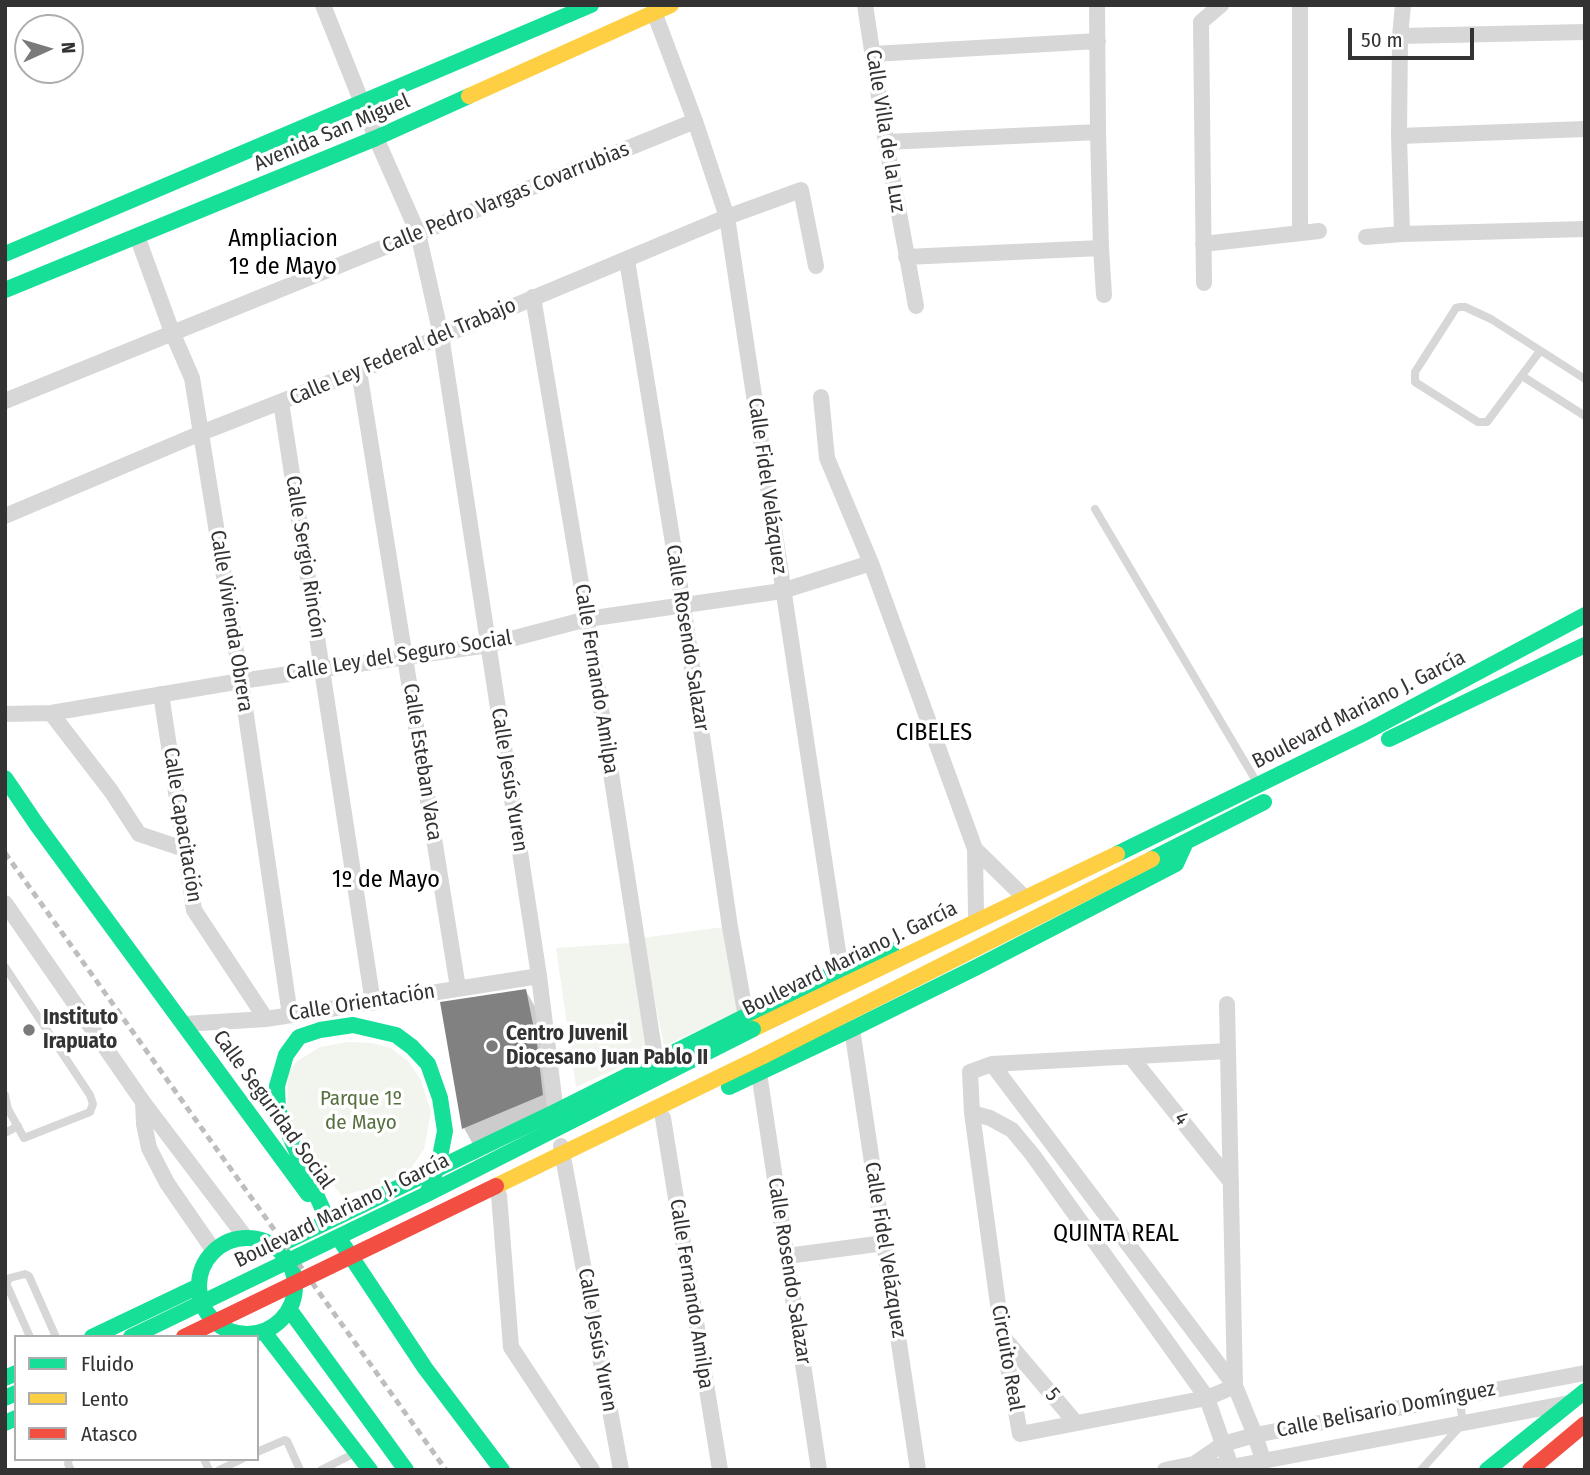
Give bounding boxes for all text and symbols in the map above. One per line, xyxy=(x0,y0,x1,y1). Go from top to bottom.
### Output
north arrow xyxy=(14,14,84,84)
scale bar xyxy=(1352,14,1478,58)
text: 50 m xyxy=(1361,27,1403,53)
text: N xyxy=(57,41,80,54)
street label: Calle Villa de la Luz xyxy=(860,48,910,214)
street label: Avenida San Miguel xyxy=(250,89,414,177)
street label: Calle Pedro Vargas Covarrubias xyxy=(379,137,633,259)
district label: Ampliacion 1º de Mayo xyxy=(219,225,347,281)
street label: Calle Ley Federal del Trabajo xyxy=(286,293,520,411)
street label: Calle Fidel Velázquez xyxy=(742,396,792,576)
street label: Calle Sergio Rincón xyxy=(280,474,330,640)
street label: Calle Vivienda Obrera xyxy=(204,528,258,714)
street label: Calle Rosendo Salazar xyxy=(660,543,714,733)
street label: Calle Fernando Amilpa xyxy=(569,582,623,776)
street label: Calle Ley del Seguro Social xyxy=(284,626,514,686)
street label: Boulevard Mariano J. García xyxy=(1248,645,1470,775)
street label: Calle Esteban Vaca xyxy=(397,682,447,842)
street label: Calle Jesús Yuren xyxy=(485,706,533,854)
district label: CIBELES xyxy=(890,719,978,747)
street label: Calle Capacitación xyxy=(157,746,207,904)
district label: 1º de Mayo xyxy=(332,866,440,894)
street label: Boulevard Mariano J. García xyxy=(739,896,961,1022)
street label: Calle Orientación xyxy=(287,979,437,1027)
place label: Instituto Irapuato xyxy=(43,1005,118,1055)
place label: Centro Juvenil Diocesano Juan Pablo II xyxy=(506,1021,708,1071)
marker: Instituto Irapuato xyxy=(21,1022,37,1038)
street label: Calle Seguridad Social xyxy=(207,1026,339,1194)
marker: Centro Juvenil Diocesano Juan Pablo II xyxy=(484,1038,500,1054)
park label: Parque 1º de Mayo xyxy=(320,1086,402,1136)
street label: 4 xyxy=(1168,1107,1194,1131)
street label: Boulevard Mariano J. García xyxy=(231,1148,453,1274)
street label: Calle Fidel Velázquez xyxy=(859,1160,911,1340)
street label: Calle Rosendo Salazar xyxy=(762,1176,816,1366)
street label: Calle Fernando Amilpa xyxy=(664,1197,718,1391)
district label: QUINTA REAL xyxy=(1043,1220,1189,1248)
street label: Calle Jesús Yuren xyxy=(572,1266,622,1414)
street label: Circuito Real xyxy=(985,1303,1029,1413)
legend xyxy=(14,1335,259,1461)
text: Fluido xyxy=(81,1351,134,1377)
street label: Calle Belisario Domínguez xyxy=(1275,1376,1497,1444)
street label: 5 xyxy=(1039,1383,1065,1407)
text: Lento xyxy=(81,1386,129,1412)
text: Atasco xyxy=(81,1421,138,1447)

